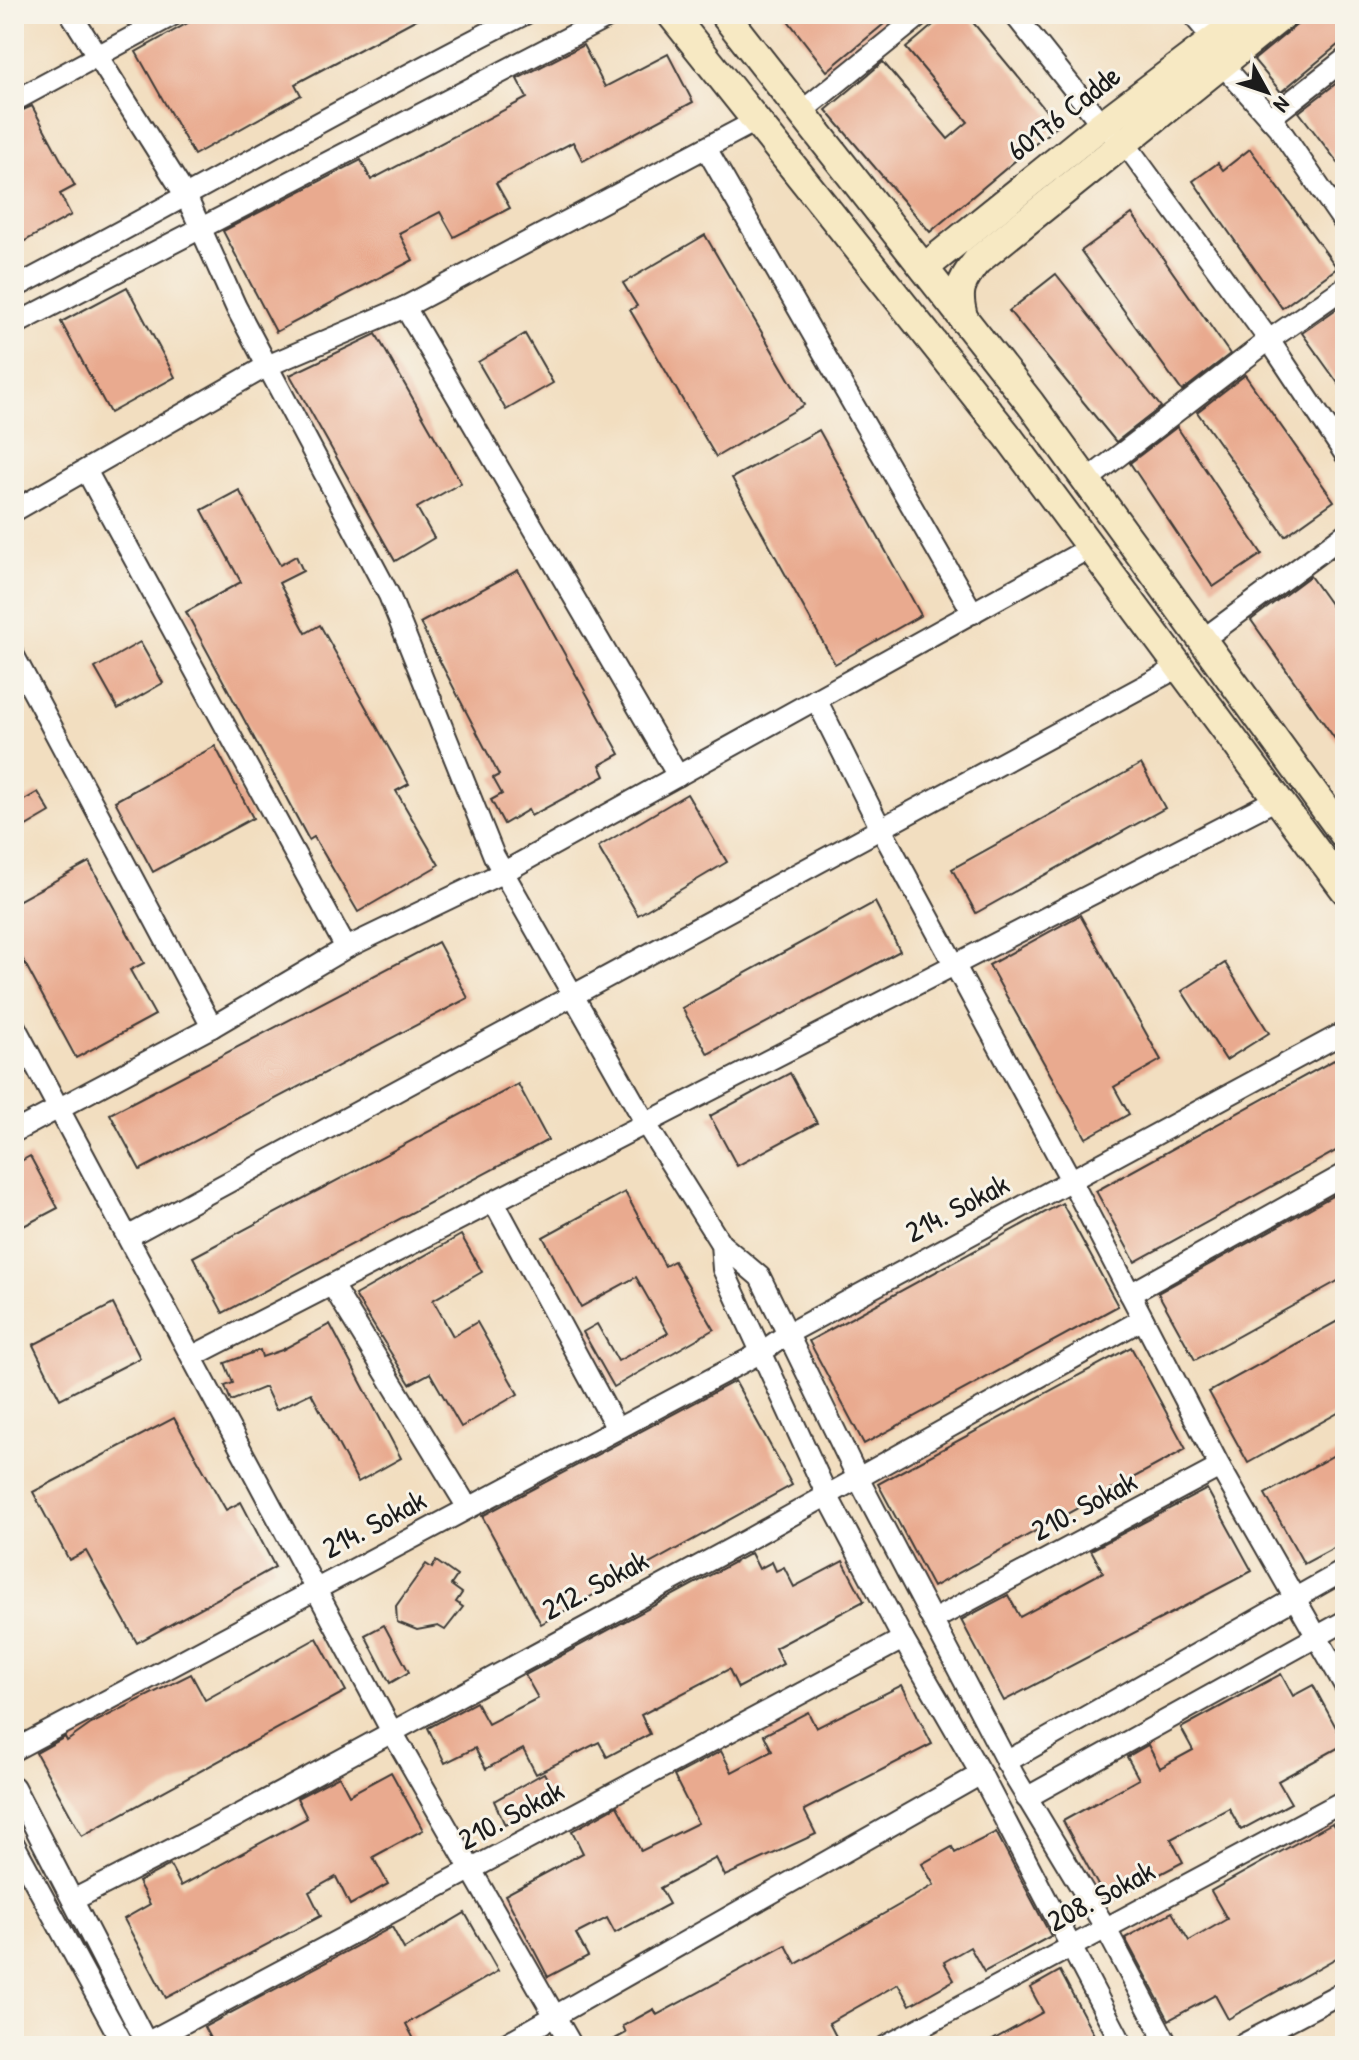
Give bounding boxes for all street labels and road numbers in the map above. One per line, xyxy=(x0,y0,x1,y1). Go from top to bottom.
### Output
street label: 60176 Cadde xyxy=(998,55,1128,169)
street label: 214. Sokak xyxy=(898,1163,1015,1251)
street label: 210. Sokak xyxy=(1024,1461,1143,1550)
street label: 214. Sokak xyxy=(315,1479,432,1567)
street label: 212. Sokak xyxy=(534,1540,655,1629)
street label: 210. Sokak xyxy=(451,1770,570,1859)
street label: 208. Sokak xyxy=(1040,1850,1161,1940)

